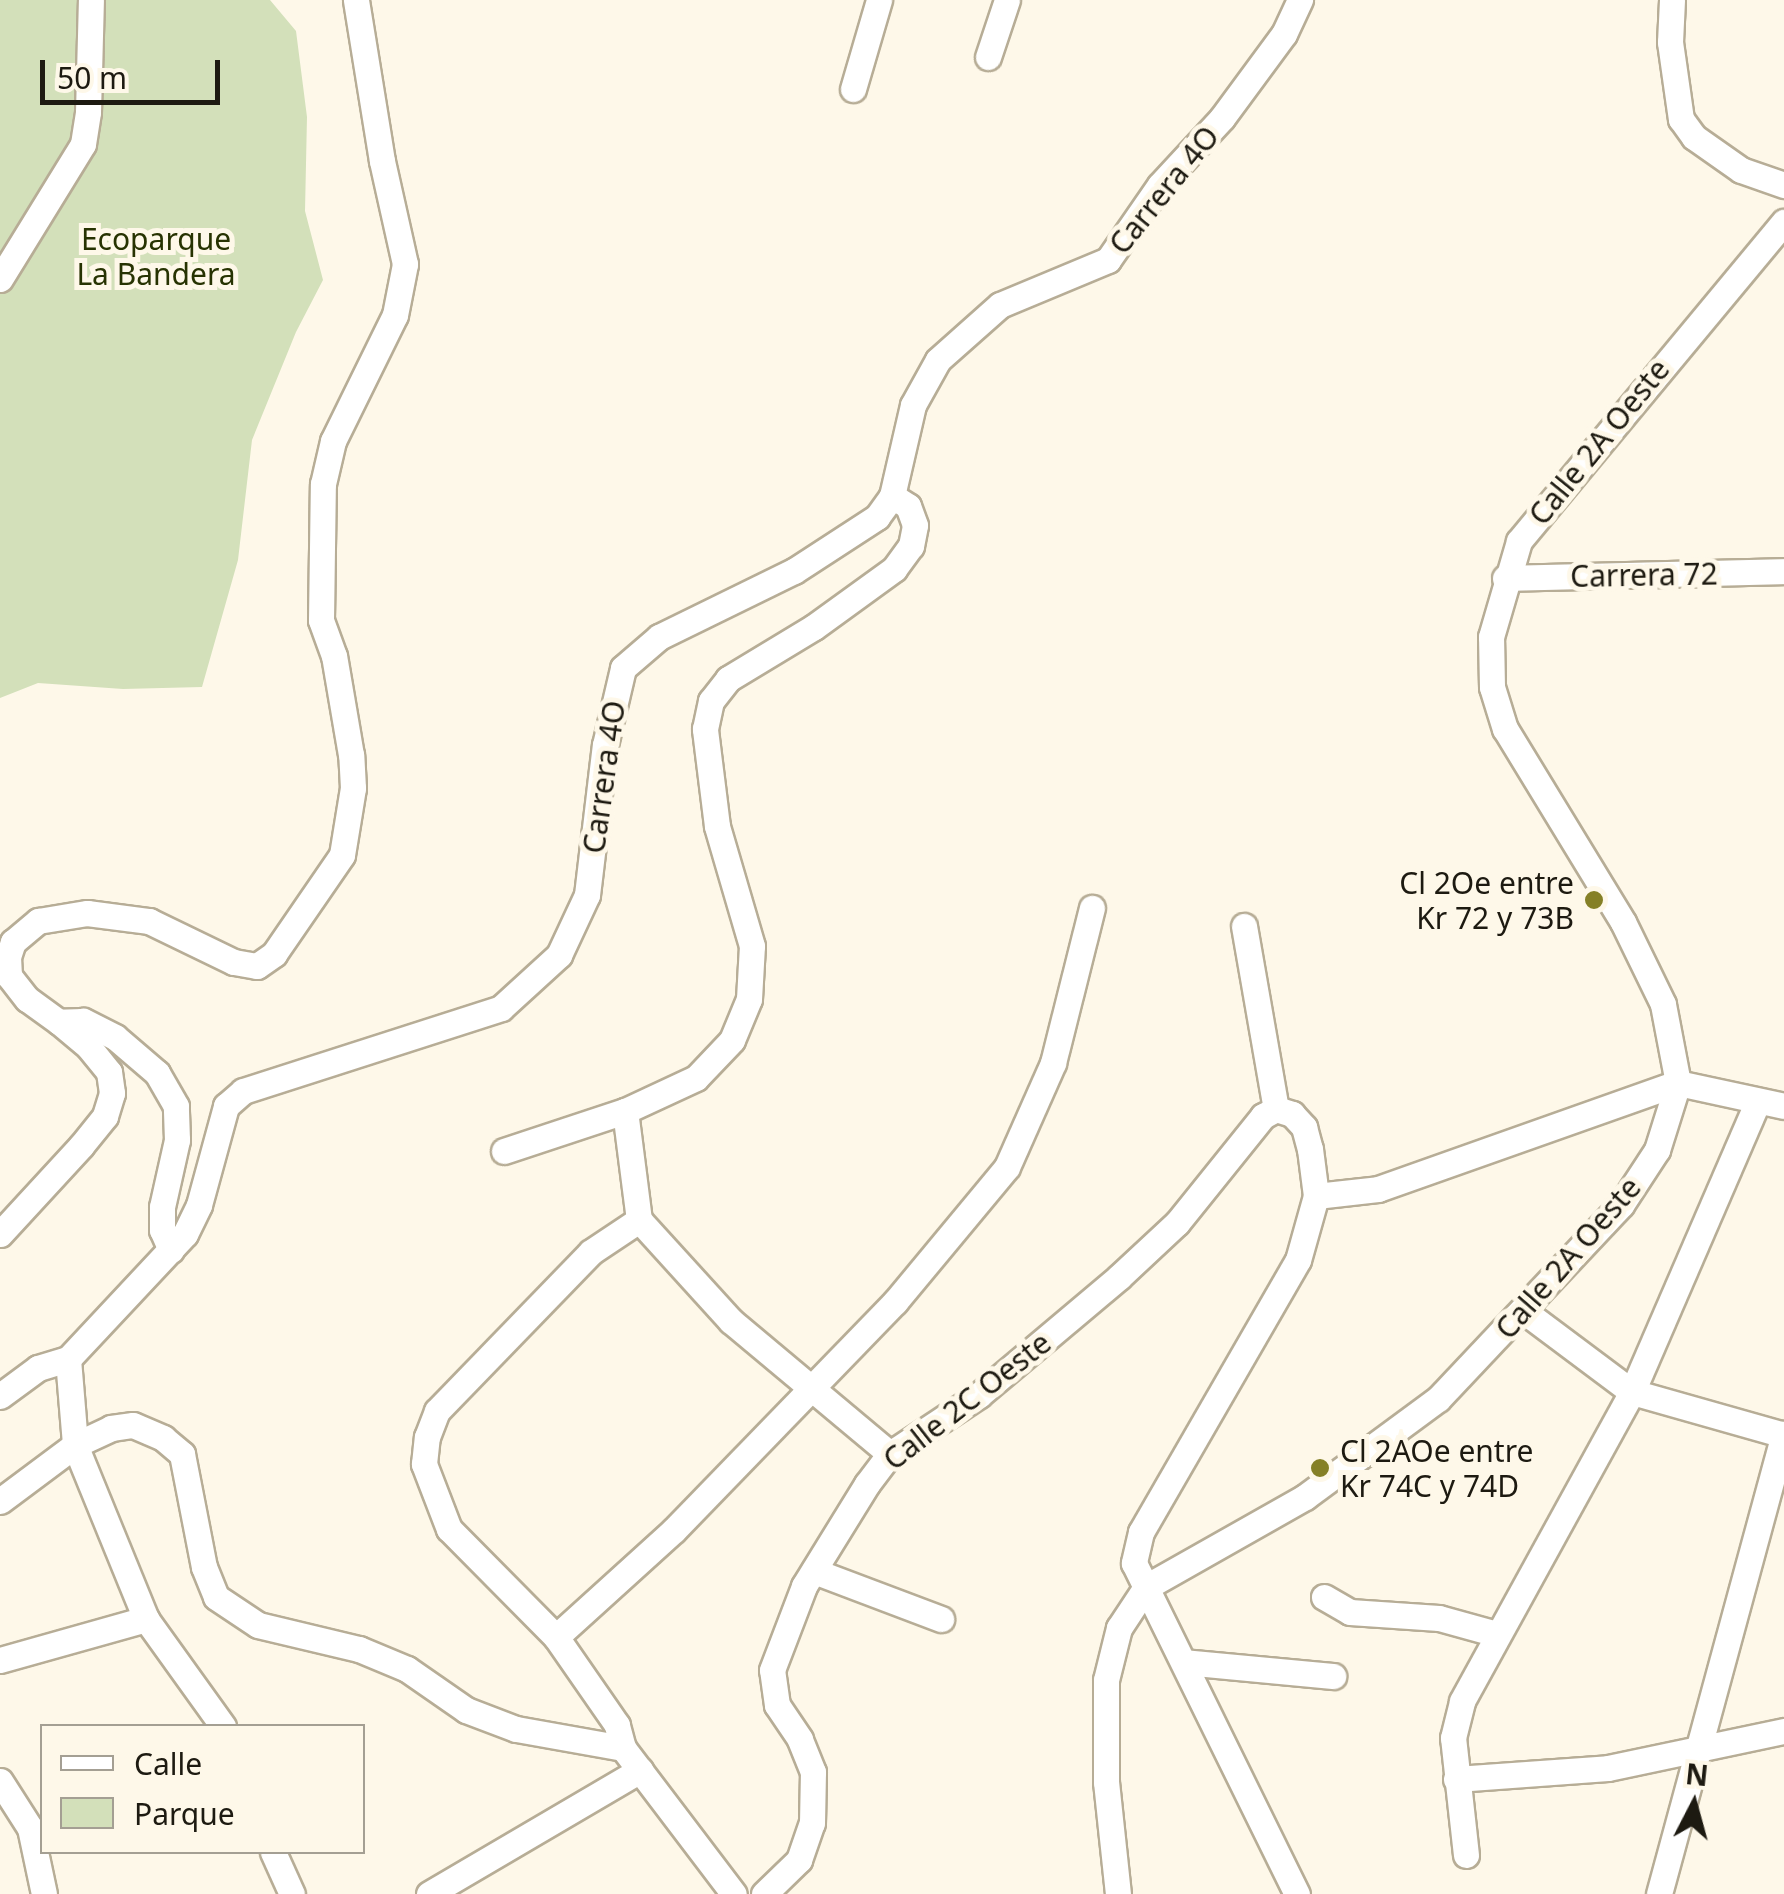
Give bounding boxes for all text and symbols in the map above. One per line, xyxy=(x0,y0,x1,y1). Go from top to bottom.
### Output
scale bar xyxy=(45,40,225,102)
text: 50 m xyxy=(57,57,127,98)
street label: Carrera 4O xyxy=(1102,119,1226,261)
park label: Ecoparque La Bandera xyxy=(76,221,236,292)
street label: Calle 2A Oeste xyxy=(1521,352,1677,532)
street label: Carrera 72 xyxy=(1570,556,1718,594)
street label: Carrera 4O xyxy=(575,698,633,856)
place label: Cl 2Oe entre Kr 72 y 73B xyxy=(1399,865,1574,936)
marker: Cl 2Oe entre Kr 72 y 73B xyxy=(1583,889,1605,911)
street label: Calle 2A Oeste xyxy=(1488,1170,1648,1346)
street label: Calle 2C Oeste xyxy=(876,1325,1058,1477)
place label: Cl 2AOe entre Kr 74C y 74D xyxy=(1340,1433,1533,1504)
marker: Cl 2AOe entre Kr 74C y 74D xyxy=(1309,1457,1331,1479)
legend xyxy=(40,1724,365,1854)
text: Calle xyxy=(134,1743,202,1784)
north arrow xyxy=(1644,1754,1744,1854)
text: N xyxy=(1684,1754,1710,1794)
text: Parque xyxy=(134,1793,235,1834)

